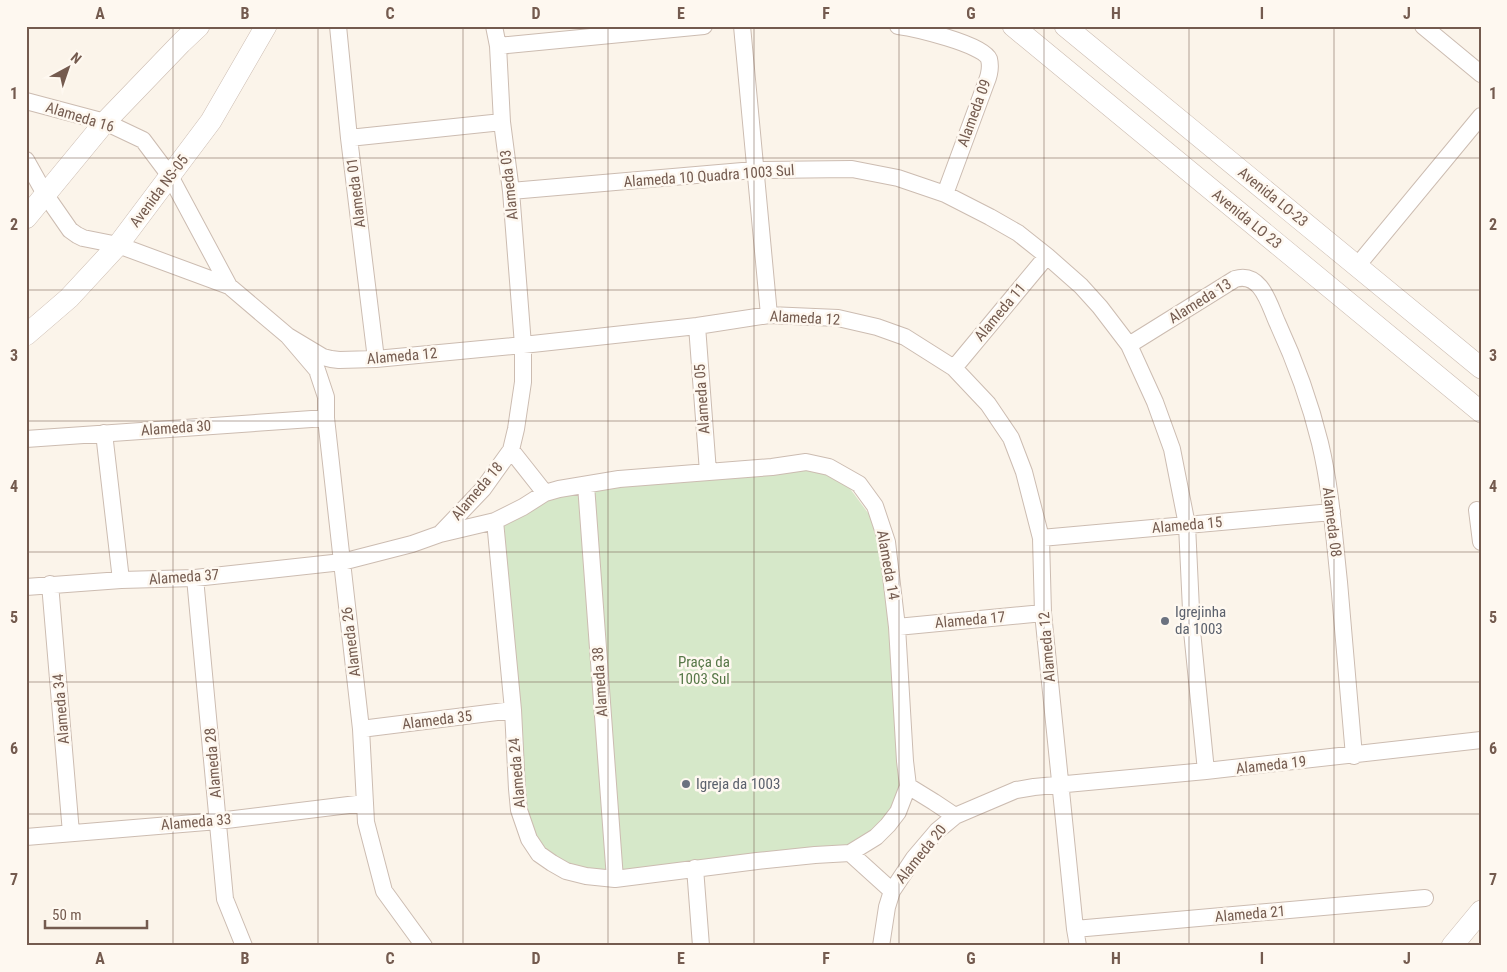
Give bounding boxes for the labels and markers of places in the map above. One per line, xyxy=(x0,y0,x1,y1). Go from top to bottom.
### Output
place label: Igrejinha da 1003 xyxy=(1175,603,1226,638)
marker: Igrejinha da 1003 xyxy=(1159,615,1171,627)
place label: Igreja da 1003 xyxy=(696,775,780,793)
marker: Igreja da 1003 xyxy=(680,778,692,790)

